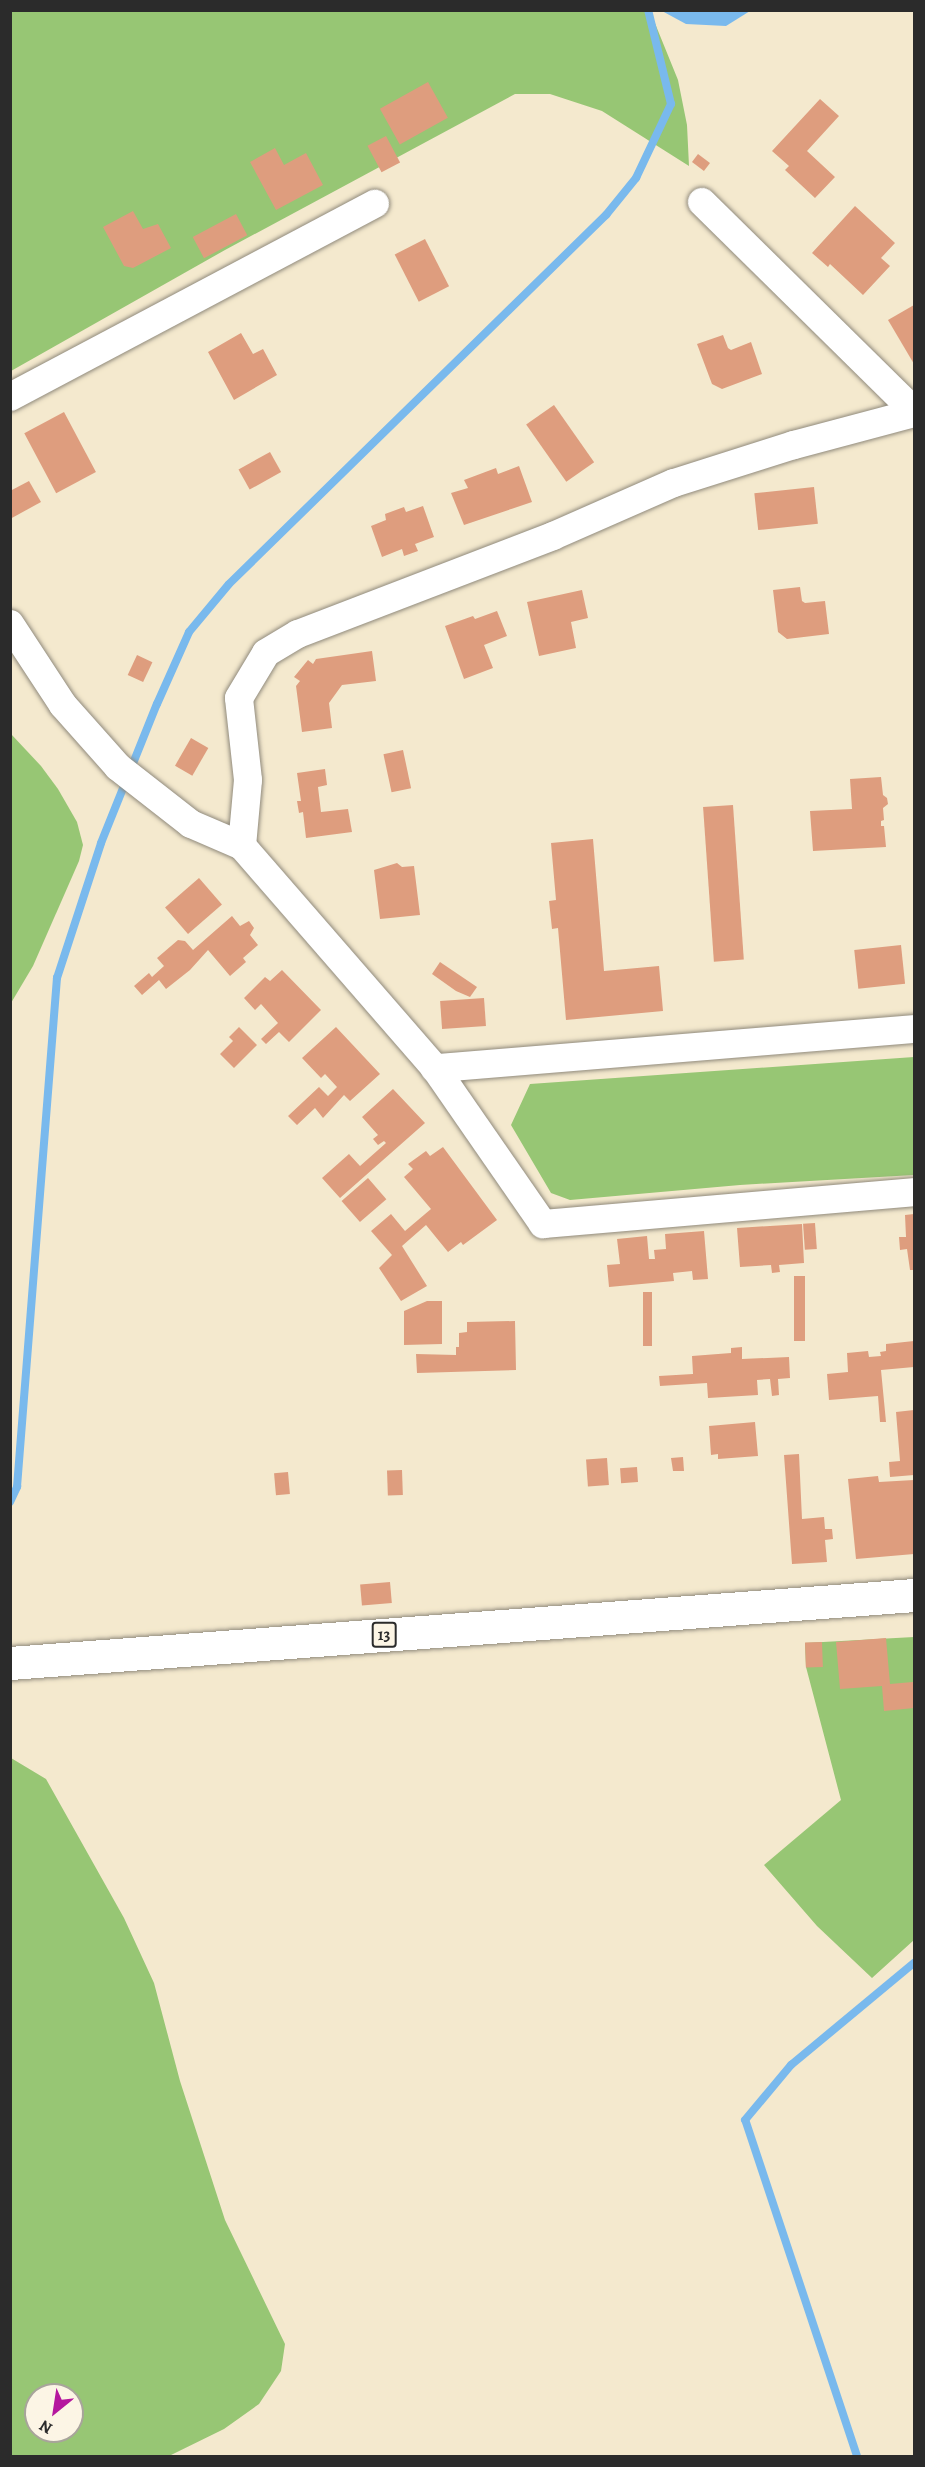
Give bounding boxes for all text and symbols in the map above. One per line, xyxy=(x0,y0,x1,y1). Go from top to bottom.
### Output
road number: 13 xyxy=(370,1622,398,1648)
north arrow xyxy=(24,2383,84,2443)
text: N xyxy=(35,2414,57,2439)

